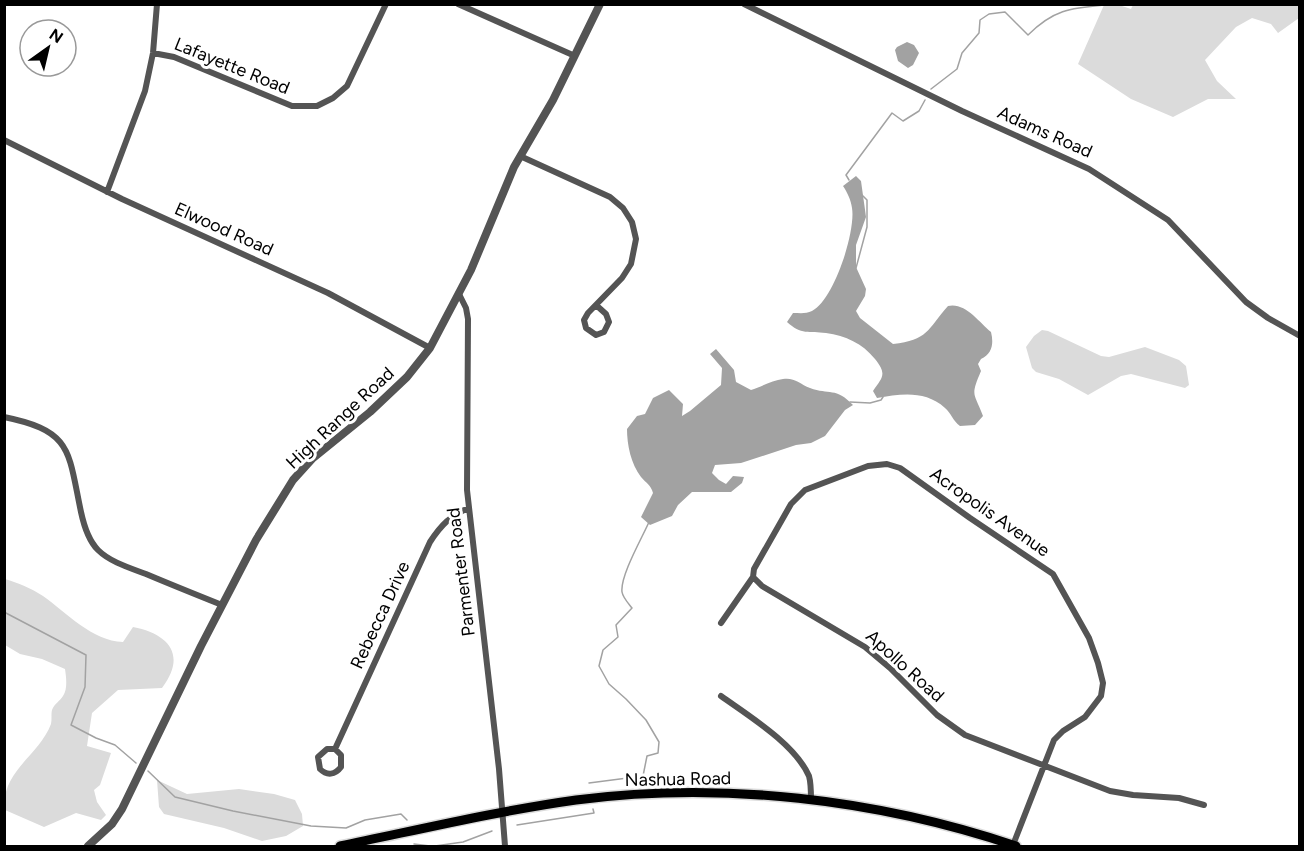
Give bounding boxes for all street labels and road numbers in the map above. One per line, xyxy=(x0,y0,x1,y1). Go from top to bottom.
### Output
street label: Lafayette Road xyxy=(171,33,293,99)
street label: Adams Road xyxy=(994,101,1096,163)
street label: Elwood Road xyxy=(171,197,277,261)
street label: High Range Road xyxy=(281,362,399,474)
street label: Acropolis Avenue xyxy=(926,462,1054,562)
street label: Parmenter Road xyxy=(442,507,480,637)
street label: Rebecca Drive xyxy=(345,558,415,672)
street label: Apollo Road xyxy=(861,625,949,707)
street label: Nashua Road xyxy=(624,767,732,791)

